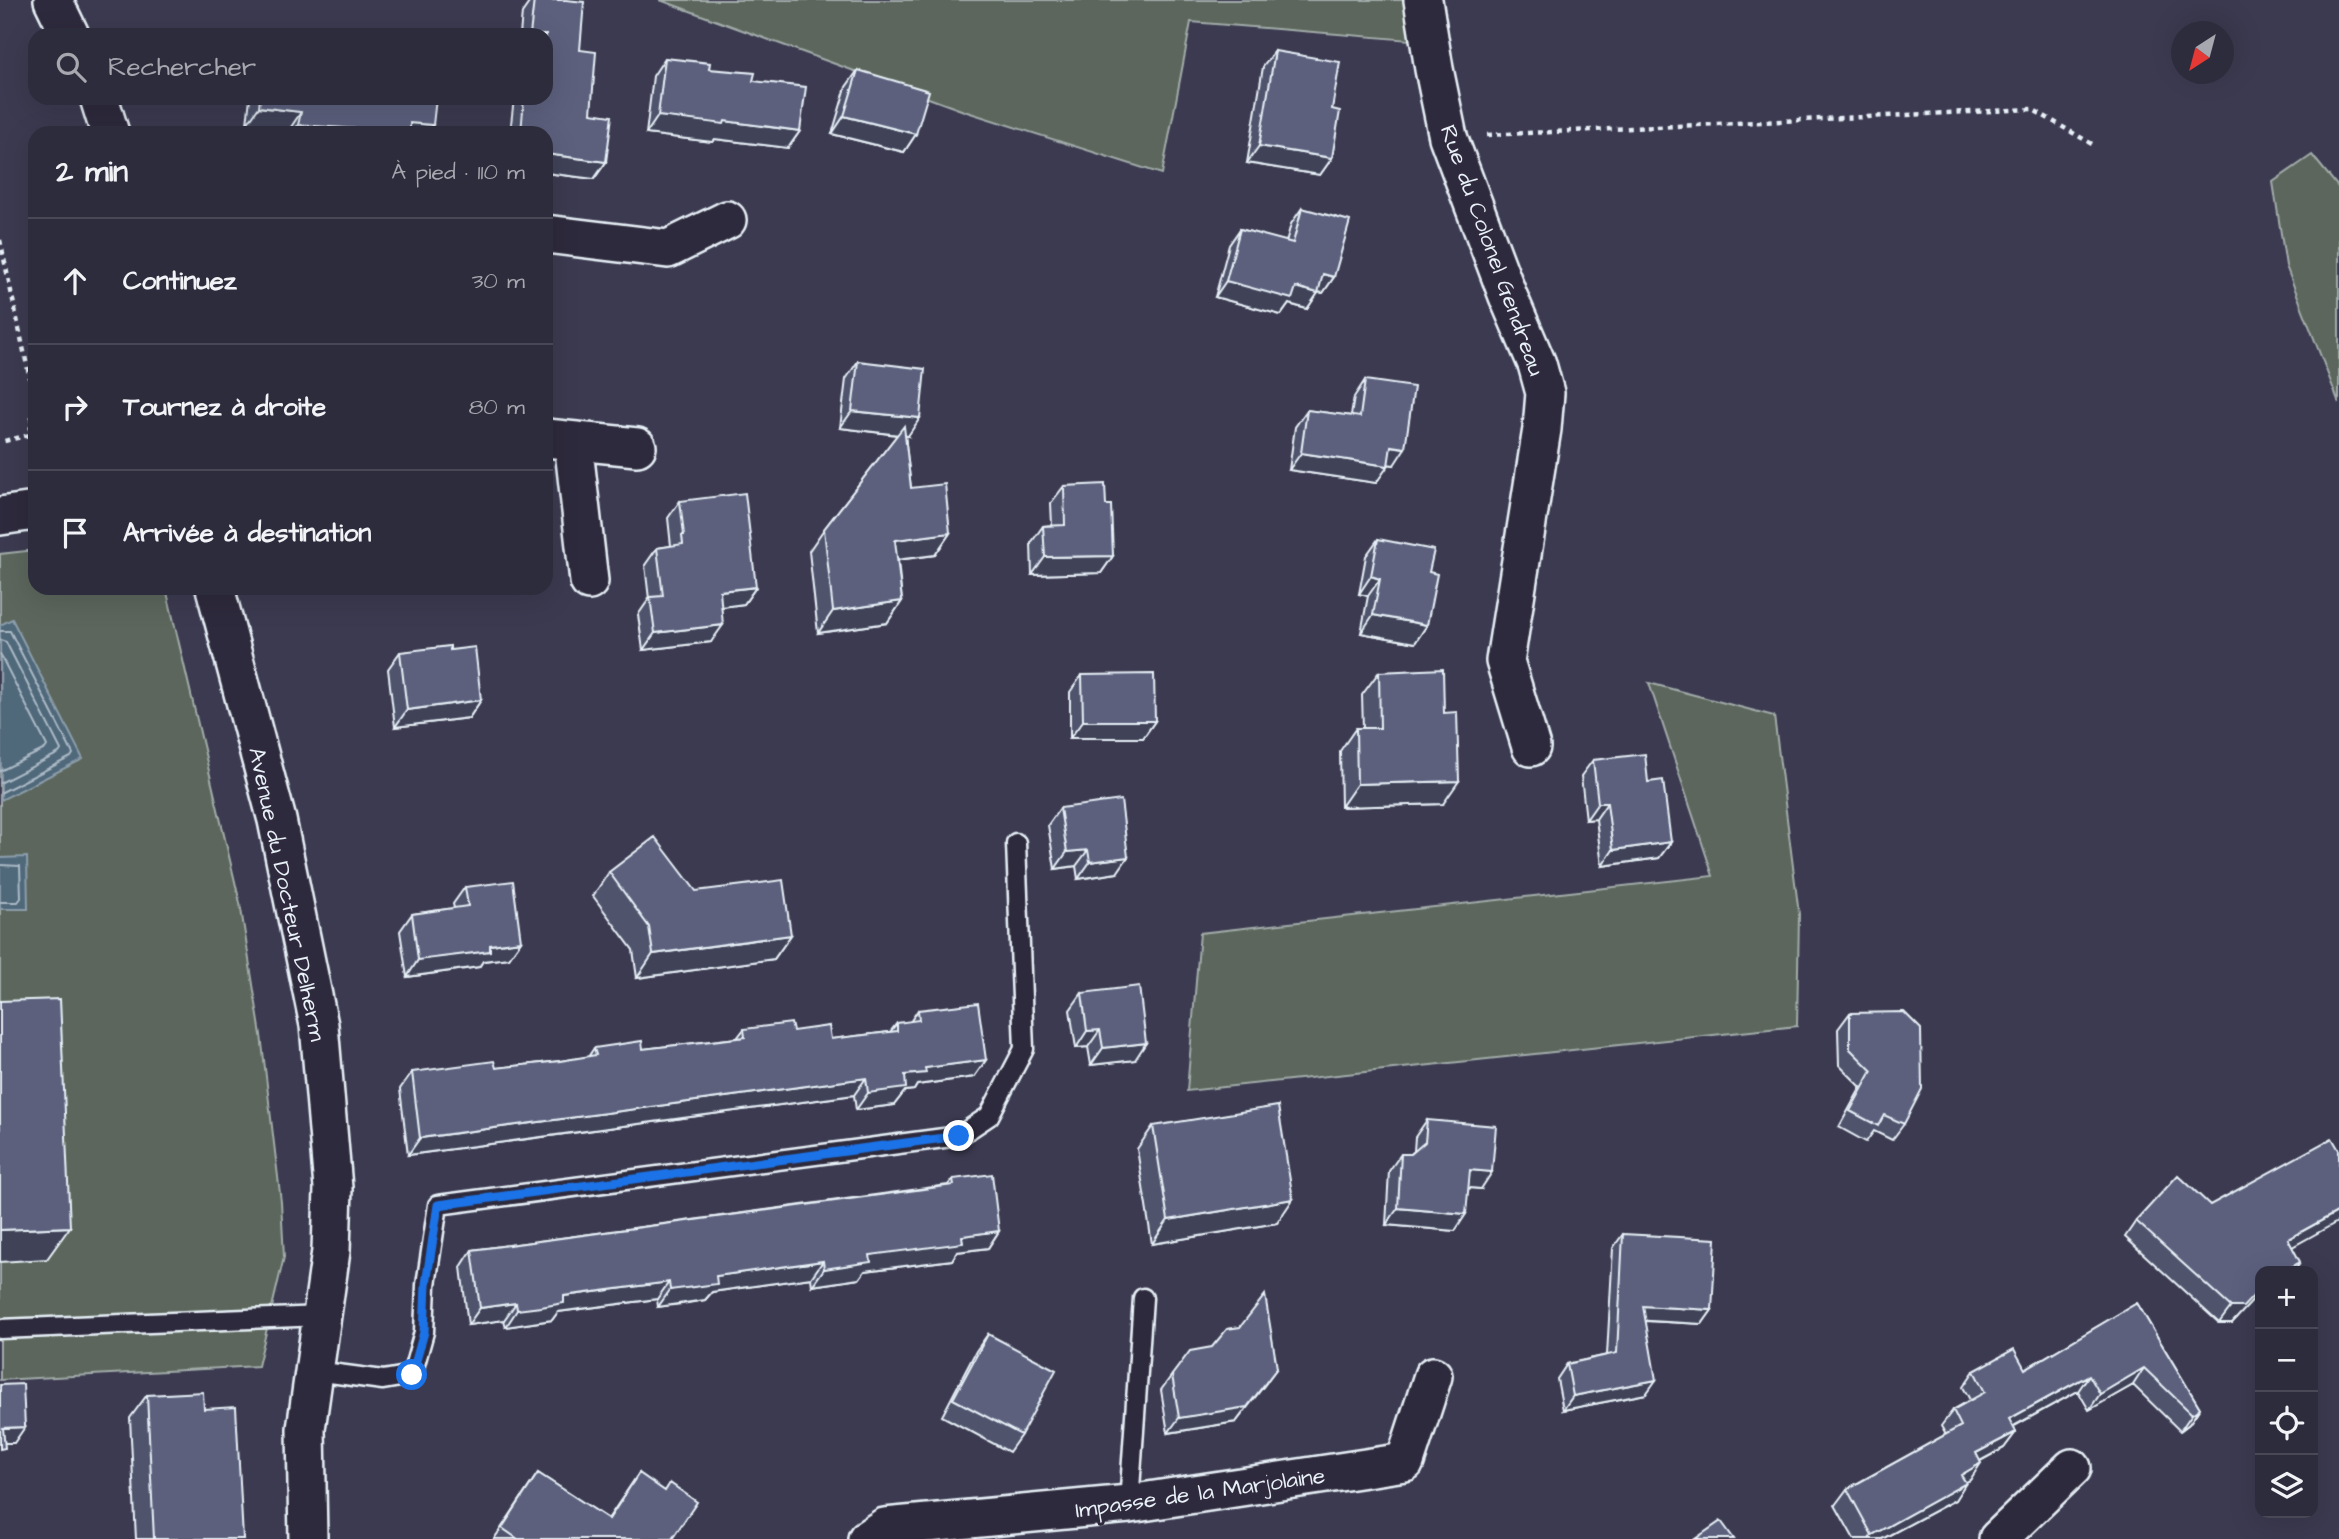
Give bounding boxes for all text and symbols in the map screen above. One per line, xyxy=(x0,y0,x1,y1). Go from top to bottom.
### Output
north arrow xyxy=(2171,21,2234,84)
search box xyxy=(28,28,553,105)
icon: search xyxy=(52,48,90,86)
text: Rechercher xyxy=(108,49,256,85)
street label: Rue du Colonel Gendreau xyxy=(1432,120,1552,380)
text: 2 min xyxy=(56,151,128,193)
text: À pied · 110 m xyxy=(391,156,525,188)
icon: ahead xyxy=(56,262,94,300)
text: Continuez xyxy=(123,263,237,299)
text: 30 m xyxy=(472,265,525,297)
icon: right xyxy=(56,388,94,426)
text: Tournez à droite xyxy=(123,389,326,425)
text: 80 m xyxy=(468,391,525,423)
icon: arrive xyxy=(56,514,94,552)
text: Arrivée à destination xyxy=(123,515,371,551)
street label: Avenue du Docteur Delherm xyxy=(240,744,334,1044)
route end xyxy=(943,1120,974,1151)
map controls xyxy=(2255,1266,2318,1518)
button: + xyxy=(2255,1266,2318,1329)
button: − xyxy=(2255,1329,2318,1392)
route start xyxy=(396,1359,427,1390)
button: locate xyxy=(2255,1392,2318,1455)
button: layers xyxy=(2255,1455,2318,1518)
street label: Impasse de la Marjolaine xyxy=(1073,1460,1327,1526)

